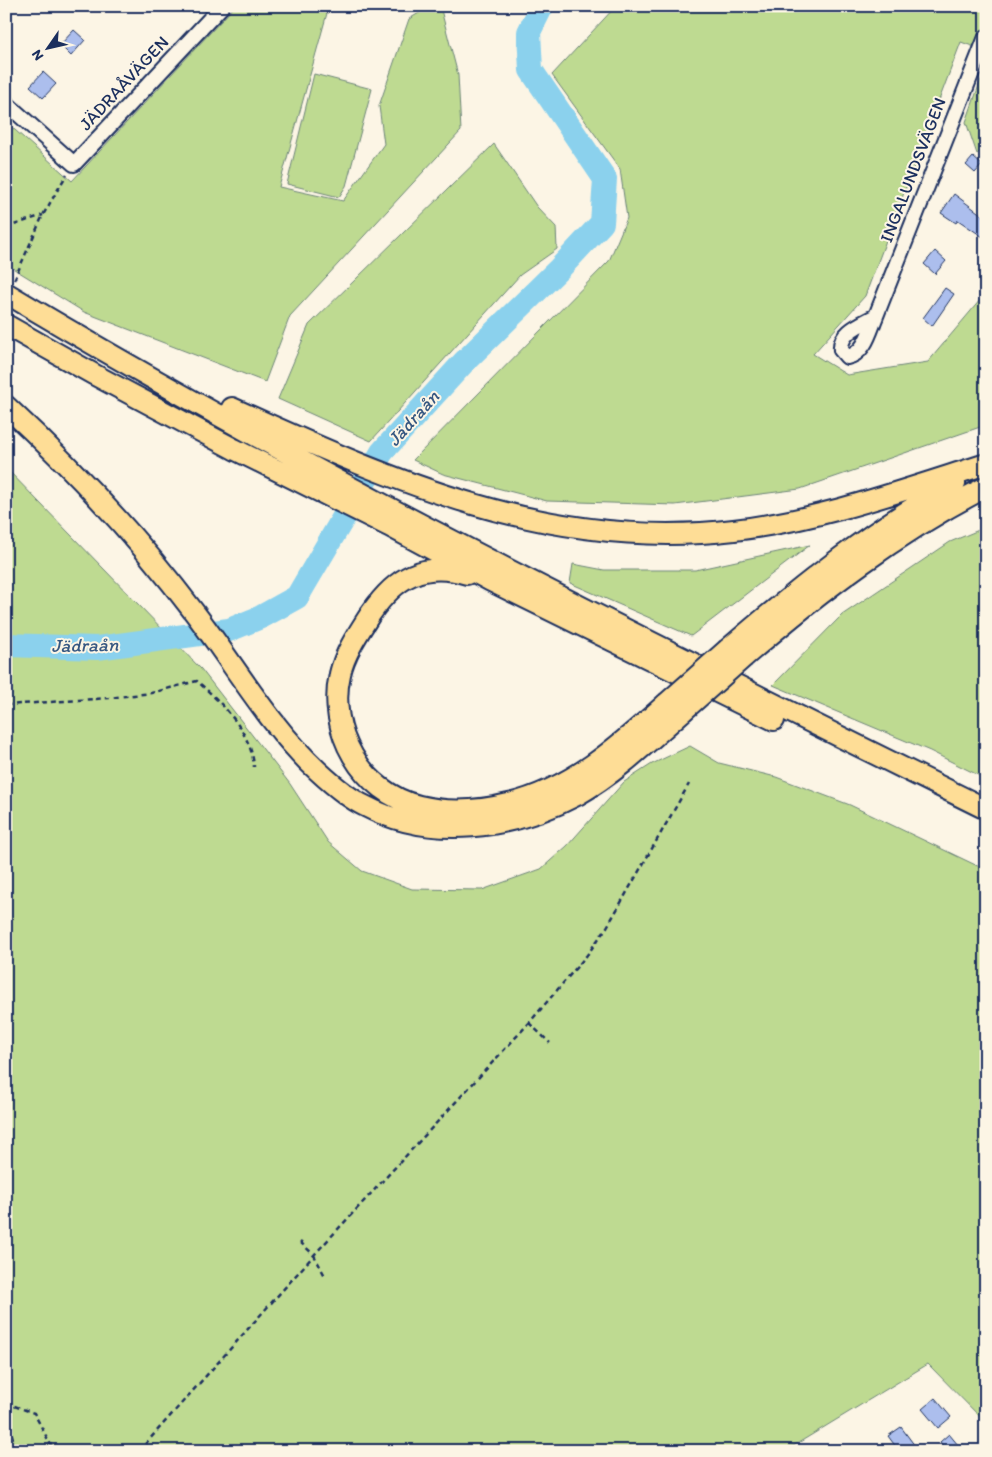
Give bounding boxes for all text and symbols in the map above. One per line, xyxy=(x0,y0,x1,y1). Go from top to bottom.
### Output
north arrow xyxy=(22,22,72,72)
street label: JÄDRAÅVÄGEN xyxy=(75,31,173,135)
text: N xyxy=(28,46,47,64)
street label: INGALUNDSVÄGEN xyxy=(875,94,951,246)
water label: Jädraån xyxy=(382,385,444,451)
water label: Jädraån xyxy=(51,633,119,657)

